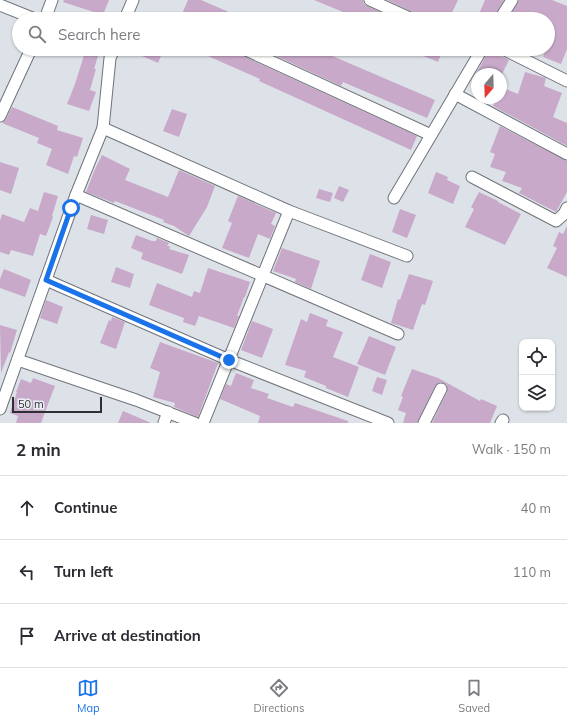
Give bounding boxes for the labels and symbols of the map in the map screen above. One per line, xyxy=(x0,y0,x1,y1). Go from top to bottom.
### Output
north arrow xyxy=(471,68,507,104)
route start xyxy=(62,199,80,217)
route end xyxy=(220,351,238,369)
scale bar xyxy=(12,395,102,414)

